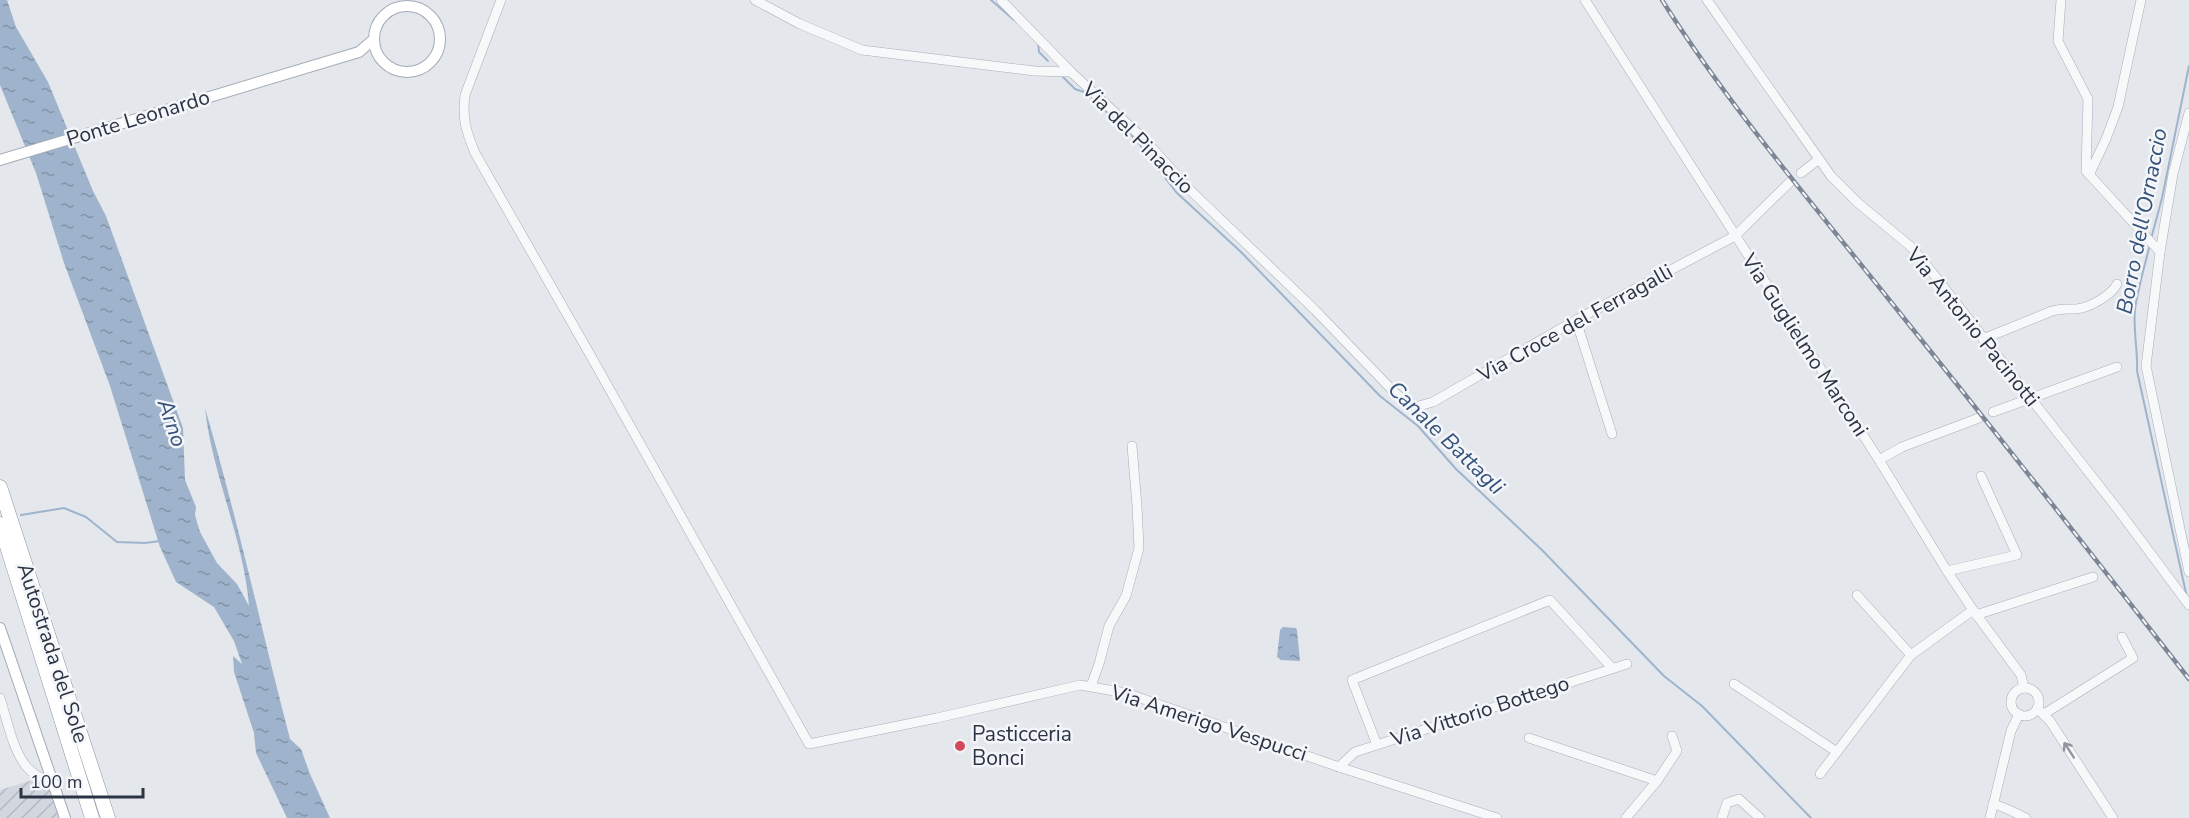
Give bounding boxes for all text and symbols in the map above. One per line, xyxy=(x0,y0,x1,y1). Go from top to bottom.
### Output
street label: Via del Pinaccio xyxy=(1075,75,1200,200)
street label: Ponte Leonardo xyxy=(63,83,213,153)
water label: Borro dell'Ornaccio xyxy=(2109,126,2175,316)
street label: Via Antonio Pacinotti xyxy=(1899,241,2046,412)
street label: Via Guglielmo Marconi xyxy=(1735,247,1875,442)
street label: Via Croce del Ferragalli xyxy=(1471,258,1678,389)
water label: Canale Battagli xyxy=(1381,374,1512,502)
water label: Arno xyxy=(150,394,194,451)
street label: Autostrada del Sole xyxy=(11,559,95,747)
street label: Via Vittorio Bottego xyxy=(1386,669,1573,753)
street label: Via Amerigo Vespucci xyxy=(1106,678,1311,768)
place label: Pasticceria Bonci xyxy=(972,720,1072,772)
marker: Pasticceria Bonci xyxy=(953,739,967,753)
one-way arrow xyxy=(2062,741,2075,758)
scale bar xyxy=(21,761,142,799)
text: 100 m xyxy=(30,770,82,794)

